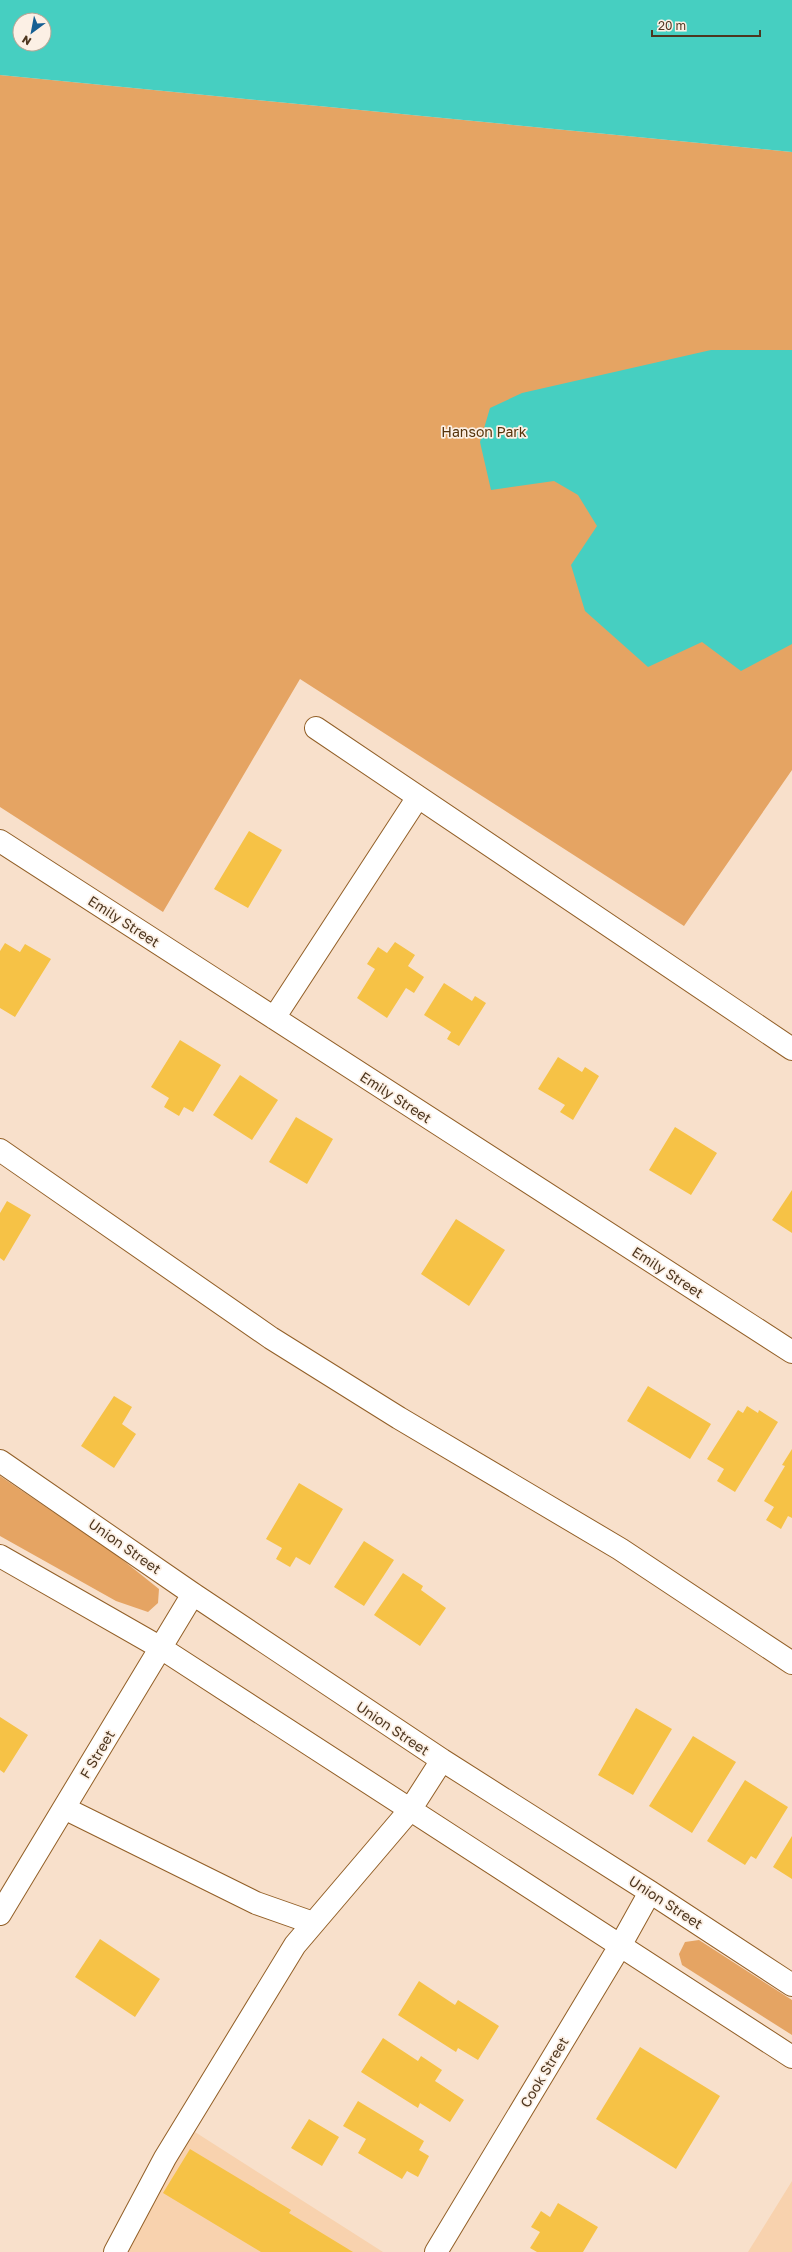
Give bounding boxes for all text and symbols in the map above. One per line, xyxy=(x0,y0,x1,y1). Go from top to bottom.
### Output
north arrow xyxy=(12,12,52,52)
scale bar xyxy=(652,12,760,38)
text: 20 m xyxy=(658,18,686,33)
text: N xyxy=(19,33,33,49)
park label: Hanson Park xyxy=(441,423,527,440)
street label: Emily Street xyxy=(85,892,163,950)
street label: Emily Street xyxy=(357,1068,435,1126)
street label: Emily Street xyxy=(629,1243,707,1301)
street label: Union Street xyxy=(85,1515,165,1577)
street label: Union Street xyxy=(353,1697,433,1759)
street label: F Street xyxy=(76,1727,118,1781)
street label: Union Street xyxy=(626,1872,706,1932)
street label: Cook Street xyxy=(516,2034,572,2110)

